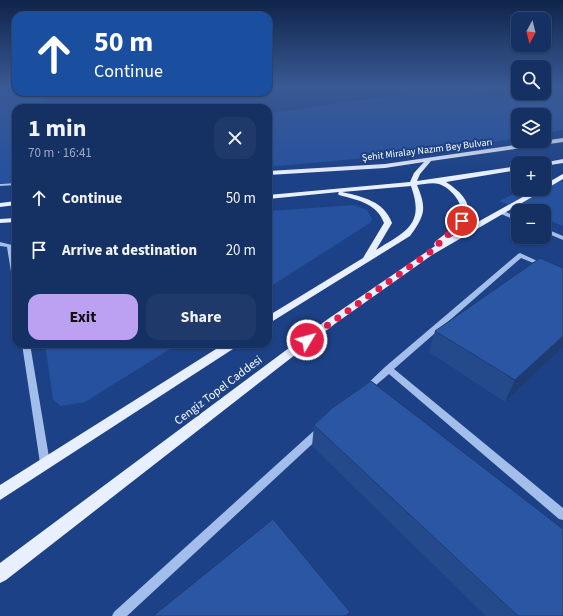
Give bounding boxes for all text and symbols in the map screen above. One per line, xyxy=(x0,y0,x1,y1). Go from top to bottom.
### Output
north arrow xyxy=(511,12,551,52)
map controls xyxy=(511,12,551,244)
text: 50 m xyxy=(94,22,153,62)
icon: ahead xyxy=(28,28,80,80)
text: Continue xyxy=(94,59,163,84)
button: search xyxy=(511,60,551,100)
button: layers xyxy=(511,108,551,148)
text: 1 min xyxy=(28,111,86,146)
button: close xyxy=(214,117,256,159)
street label: Şehit Miralay Nazım Bey Bulvarı xyxy=(361,135,493,165)
text: 70 m · 16:41 xyxy=(28,144,92,162)
button: + xyxy=(511,156,551,196)
icon: ahead xyxy=(28,187,50,209)
text: Continue xyxy=(62,188,122,209)
text: 50 m xyxy=(226,188,256,209)
pin xyxy=(445,204,479,238)
button: − xyxy=(511,204,551,244)
icon: arrive xyxy=(451,210,473,232)
icon: arrive xyxy=(28,239,50,261)
text: Arrive at destination xyxy=(62,240,197,261)
text: 20 m xyxy=(226,240,256,261)
button: Exit xyxy=(28,294,138,340)
button: Share xyxy=(146,294,256,340)
position arrow xyxy=(286,319,328,361)
street label: Cengiz Topel Caddesi xyxy=(171,352,266,429)

